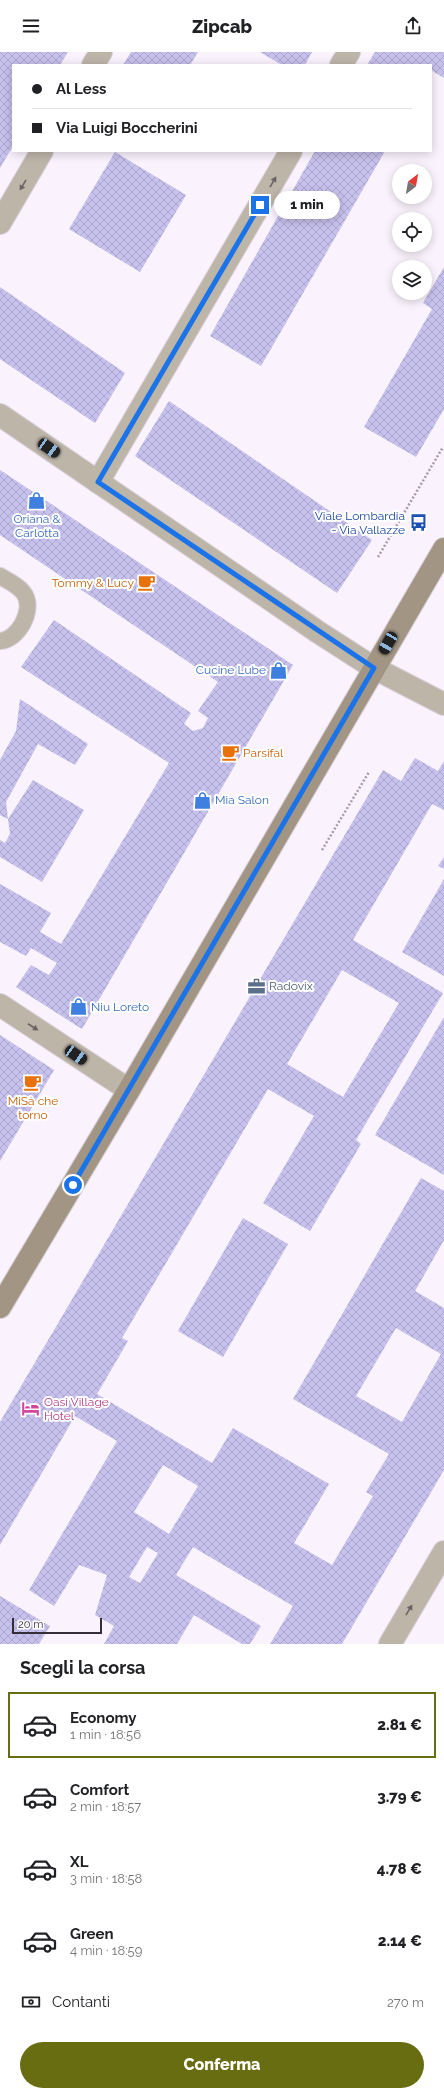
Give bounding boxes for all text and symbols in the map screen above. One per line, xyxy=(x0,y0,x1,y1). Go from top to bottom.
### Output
icon: menu xyxy=(20,15,42,37)
icon: share xyxy=(402,15,424,37)
text: Zipcab xyxy=(192,16,252,37)
text: Al Less xyxy=(56,80,107,98)
text: Via Luigi Boccherini xyxy=(56,119,198,137)
north arrow xyxy=(392,164,432,204)
map controls xyxy=(392,164,432,300)
one-way arrow xyxy=(270,176,277,188)
one-way arrow xyxy=(19,179,26,191)
callout: 1 min xyxy=(274,191,340,219)
route end xyxy=(251,196,269,214)
text: 1 min xyxy=(290,197,324,212)
button: locate xyxy=(392,212,432,252)
button: layers xyxy=(392,260,432,300)
car xyxy=(36,436,62,460)
shop icon: Oriana & Carlotta xyxy=(27,490,47,510)
place label: Viale Lombardia - Via Vallazze xyxy=(315,509,405,537)
place label: Oriana & Carlotta xyxy=(14,512,60,540)
bus stop icon: Viale Lombardia - Via Vallazze xyxy=(408,513,428,533)
cafe icon: Tommy & Lucy xyxy=(137,573,157,593)
place label: Tommy & Lucy xyxy=(52,576,134,590)
car xyxy=(377,630,399,656)
shop icon: Cucine Lube xyxy=(269,660,289,680)
place label: Cucine Lube xyxy=(196,663,266,677)
cafe icon: Parsifal xyxy=(220,743,240,763)
place label: Parsifal xyxy=(243,746,284,760)
shop icon: Mia Salon xyxy=(192,790,212,810)
place label: Mia Salon xyxy=(215,793,269,807)
office icon: Radovix xyxy=(246,976,266,996)
place label: Radovix xyxy=(269,979,313,993)
shop icon: Niu Loreto xyxy=(68,997,88,1017)
place label: Niu Loreto xyxy=(91,1000,149,1014)
one-way arrow xyxy=(27,1023,39,1030)
car xyxy=(63,1043,89,1067)
cafe icon: MiSà che torno xyxy=(23,1072,43,1092)
place label: MiSà che torno xyxy=(8,1094,58,1122)
route start xyxy=(64,1176,82,1194)
place label: Oasi Village Hotel xyxy=(44,1395,109,1423)
hotel icon: Oasi Village Hotel xyxy=(21,1399,41,1419)
one-way arrow xyxy=(406,1604,413,1616)
scale bar xyxy=(12,1616,102,1635)
text: 20 m xyxy=(18,1618,43,1631)
text: Scegli la corsa xyxy=(20,1657,145,1678)
icon: car xyxy=(22,1707,58,1743)
text: Economy xyxy=(70,1709,137,1727)
text: 2.81 € xyxy=(377,1716,422,1734)
text: 1 min · 18:56 xyxy=(70,1727,141,1742)
icon: car xyxy=(22,1779,58,1815)
text: Comfort xyxy=(70,1781,129,1799)
text: 3.79 € xyxy=(377,1788,422,1806)
text: 2 min · 18:57 xyxy=(70,1799,141,1814)
icon: car xyxy=(22,1851,58,1887)
text: XL xyxy=(70,1853,88,1871)
text: 4.78 € xyxy=(377,1860,422,1878)
text: 3 min · 18:58 xyxy=(70,1871,142,1886)
icon: car xyxy=(22,1923,58,1959)
text: Green xyxy=(70,1925,114,1943)
text: 2.14 € xyxy=(378,1932,422,1950)
text: 4 min · 18:59 xyxy=(70,1943,142,1958)
icon: cash xyxy=(20,1991,42,2013)
text: Contanti xyxy=(52,1993,110,2011)
text: 270 m xyxy=(387,1995,424,2010)
button: Conferma xyxy=(20,2042,424,2088)

